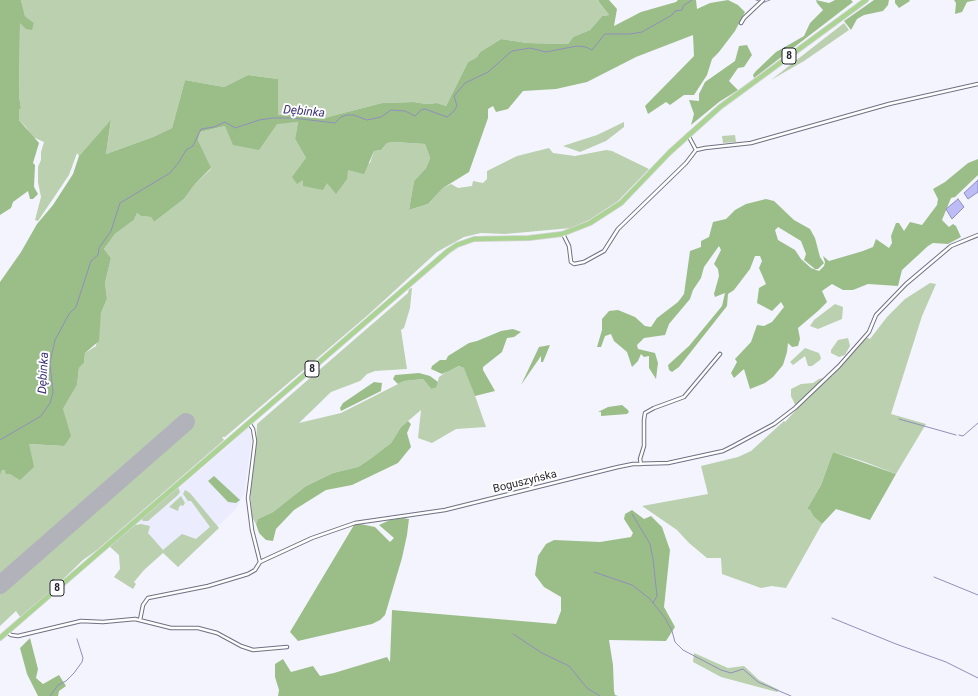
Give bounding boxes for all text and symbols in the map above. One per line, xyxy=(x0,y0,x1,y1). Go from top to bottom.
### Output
road number: 8 xyxy=(782,48,796,64)
water label: Dębinka xyxy=(283,103,325,121)
water label: Dębinka xyxy=(36,352,52,394)
road number: 8 xyxy=(305,361,319,377)
street label: Boguszyńska xyxy=(492,468,558,496)
road number: 8 xyxy=(50,580,64,596)

